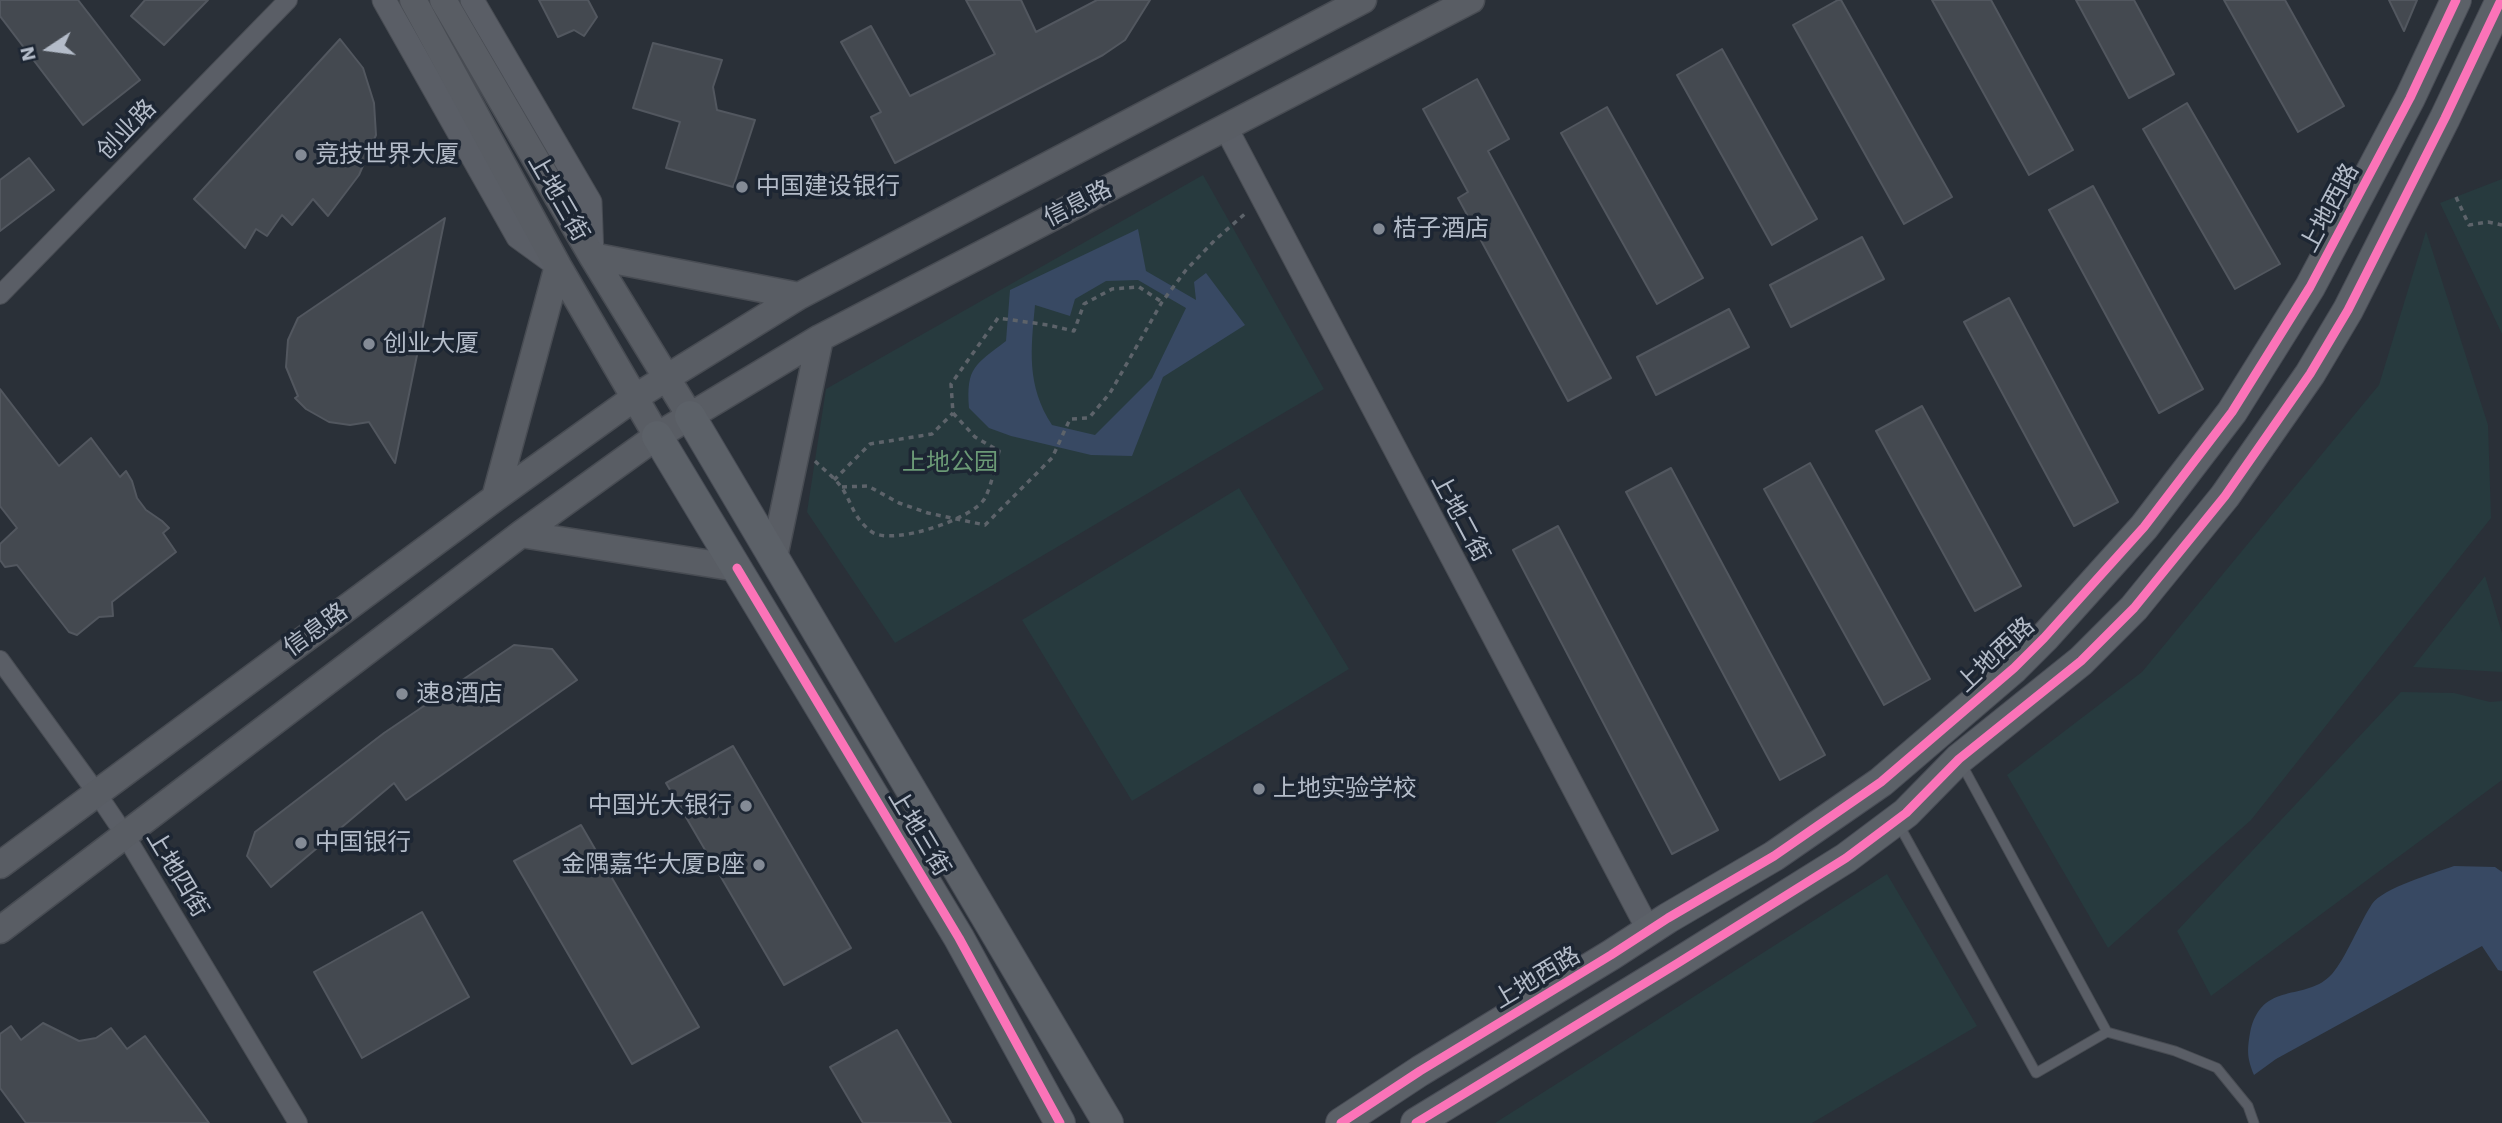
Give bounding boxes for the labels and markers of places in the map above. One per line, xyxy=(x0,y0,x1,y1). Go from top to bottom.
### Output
place label: 竞技世界大厦 xyxy=(315,141,459,169)
marker: 竞技世界大厦 xyxy=(293,147,309,163)
place label: 中国建设银行 xyxy=(756,173,900,201)
marker: 中国建设银行 xyxy=(734,179,750,195)
place label: 桔子酒店 xyxy=(1393,215,1489,243)
marker: 桔子酒店 xyxy=(1371,221,1387,237)
place label: 创业大厦 xyxy=(383,330,479,358)
marker: 创业大厦 xyxy=(361,336,377,352)
place label: 速8酒店 xyxy=(416,680,503,708)
marker: 速8酒店 xyxy=(394,686,410,702)
place label: 上地实验学校 xyxy=(1273,775,1417,803)
marker: 上地实验学校 xyxy=(1251,781,1267,797)
place label: 中国光大银行 xyxy=(588,792,732,820)
marker: 中国光大银行 xyxy=(738,798,754,814)
place label: 中国银行 xyxy=(315,829,411,857)
marker: 中国银行 xyxy=(293,835,309,851)
place label: 金隅嘉华大厦B座 xyxy=(561,851,745,879)
marker: 金隅嘉华大厦B座 xyxy=(751,857,767,873)

